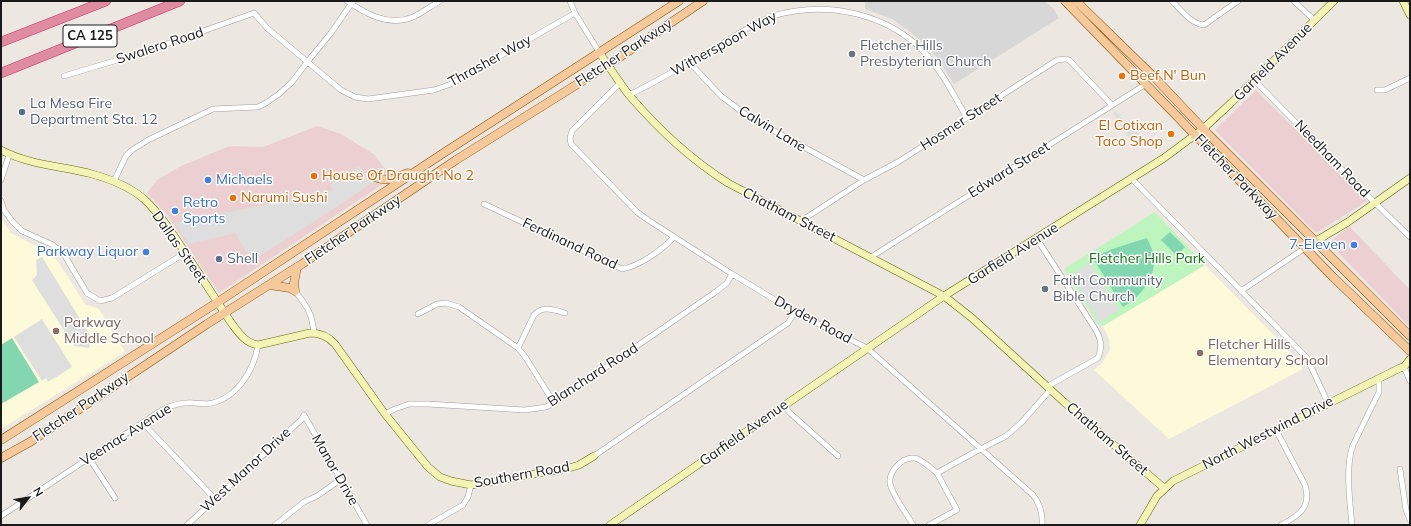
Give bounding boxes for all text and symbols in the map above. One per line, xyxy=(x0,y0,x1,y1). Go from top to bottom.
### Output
street label: Witherspoon Way xyxy=(668,8,780,80)
street label: Fletcher Parkway xyxy=(572,15,676,91)
street label: Garfield Avenue xyxy=(1230,19,1316,105)
street label: Swalero Road xyxy=(114,24,206,68)
road number: CA 125 xyxy=(63,25,117,47)
street label: Thrasher Way xyxy=(446,31,534,91)
place label: Fletcher Hills Presbyterian Church xyxy=(860,38,991,70)
marker: Fletcher Hills Presbyterian Church xyxy=(847,49,857,59)
place label: Beef N' Bun xyxy=(1130,68,1206,84)
marker: Beef N' Bun xyxy=(1117,71,1127,81)
street label: Hosmer Street xyxy=(917,90,1005,154)
place label: La Mesa Fire Department Sta. 12 xyxy=(30,96,158,128)
street label: Calvin Lane xyxy=(735,102,809,156)
marker: La Mesa Fire Department Sta. 12 xyxy=(17,107,27,117)
street label: Needham Road xyxy=(1291,117,1373,201)
place label: El Cotixan Taco Shop xyxy=(1095,118,1163,150)
marker: El Cotixan Taco Shop xyxy=(1166,129,1176,139)
street label: Fletcher Parkway xyxy=(1191,131,1281,223)
street label: Edward Street xyxy=(965,138,1053,202)
place label: House Of Draught No 2 xyxy=(322,168,474,184)
marker: House Of Draught No 2 xyxy=(309,171,319,181)
place label: Michaels xyxy=(216,172,273,188)
marker: Michaels xyxy=(203,175,213,185)
street label: Chatham Street xyxy=(740,184,838,246)
place label: Narumi Sushi xyxy=(241,190,328,206)
street label: Fletcher Parkway xyxy=(302,192,404,268)
marker: Narumi Sushi xyxy=(228,193,238,203)
place label: Retro Sports xyxy=(183,195,225,228)
marker: Retro Sports xyxy=(170,206,180,216)
street label: Dallas Street xyxy=(148,208,210,286)
street label: Ferdinand Road xyxy=(520,215,620,273)
street label: Garfield Avenue xyxy=(964,219,1062,289)
place label: 7-Eleven xyxy=(1289,237,1346,253)
marker: 7-Eleven xyxy=(1349,240,1359,250)
place label: Parkway Liquor xyxy=(37,244,138,260)
marker: Parkway Liquor xyxy=(141,247,151,257)
place label: Shell xyxy=(227,251,258,267)
park label: Fletcher Hills Park xyxy=(1089,251,1205,267)
marker: Shell xyxy=(214,254,224,264)
place label: Faith Community Bible Church xyxy=(1053,273,1163,306)
marker: Faith Community Bible Church xyxy=(1040,284,1050,294)
street label: Dryden Road xyxy=(771,293,855,347)
place label: Parkway Middle School xyxy=(64,315,154,348)
marker: Parkway Middle School xyxy=(51,326,61,336)
place label: Fletcher Hills Elementary School xyxy=(1208,337,1328,370)
street label: Blanchard Road xyxy=(545,340,641,410)
marker: Fletcher Hills Elementary School xyxy=(1195,348,1205,358)
street label: Fletcher Parkway xyxy=(30,369,132,445)
street label: North Westwind Drive xyxy=(1200,393,1336,473)
street label: Garfield Avenue xyxy=(697,396,791,470)
street label: Chatham Street xyxy=(1063,399,1151,479)
street label: Veemac Avenue xyxy=(77,400,175,470)
street label: West Manor Drive xyxy=(198,424,294,516)
street label: Manor Drive xyxy=(308,432,362,508)
street label: Southern Road xyxy=(473,458,571,492)
north arrow xyxy=(8,478,48,518)
text: N xyxy=(30,485,46,499)

